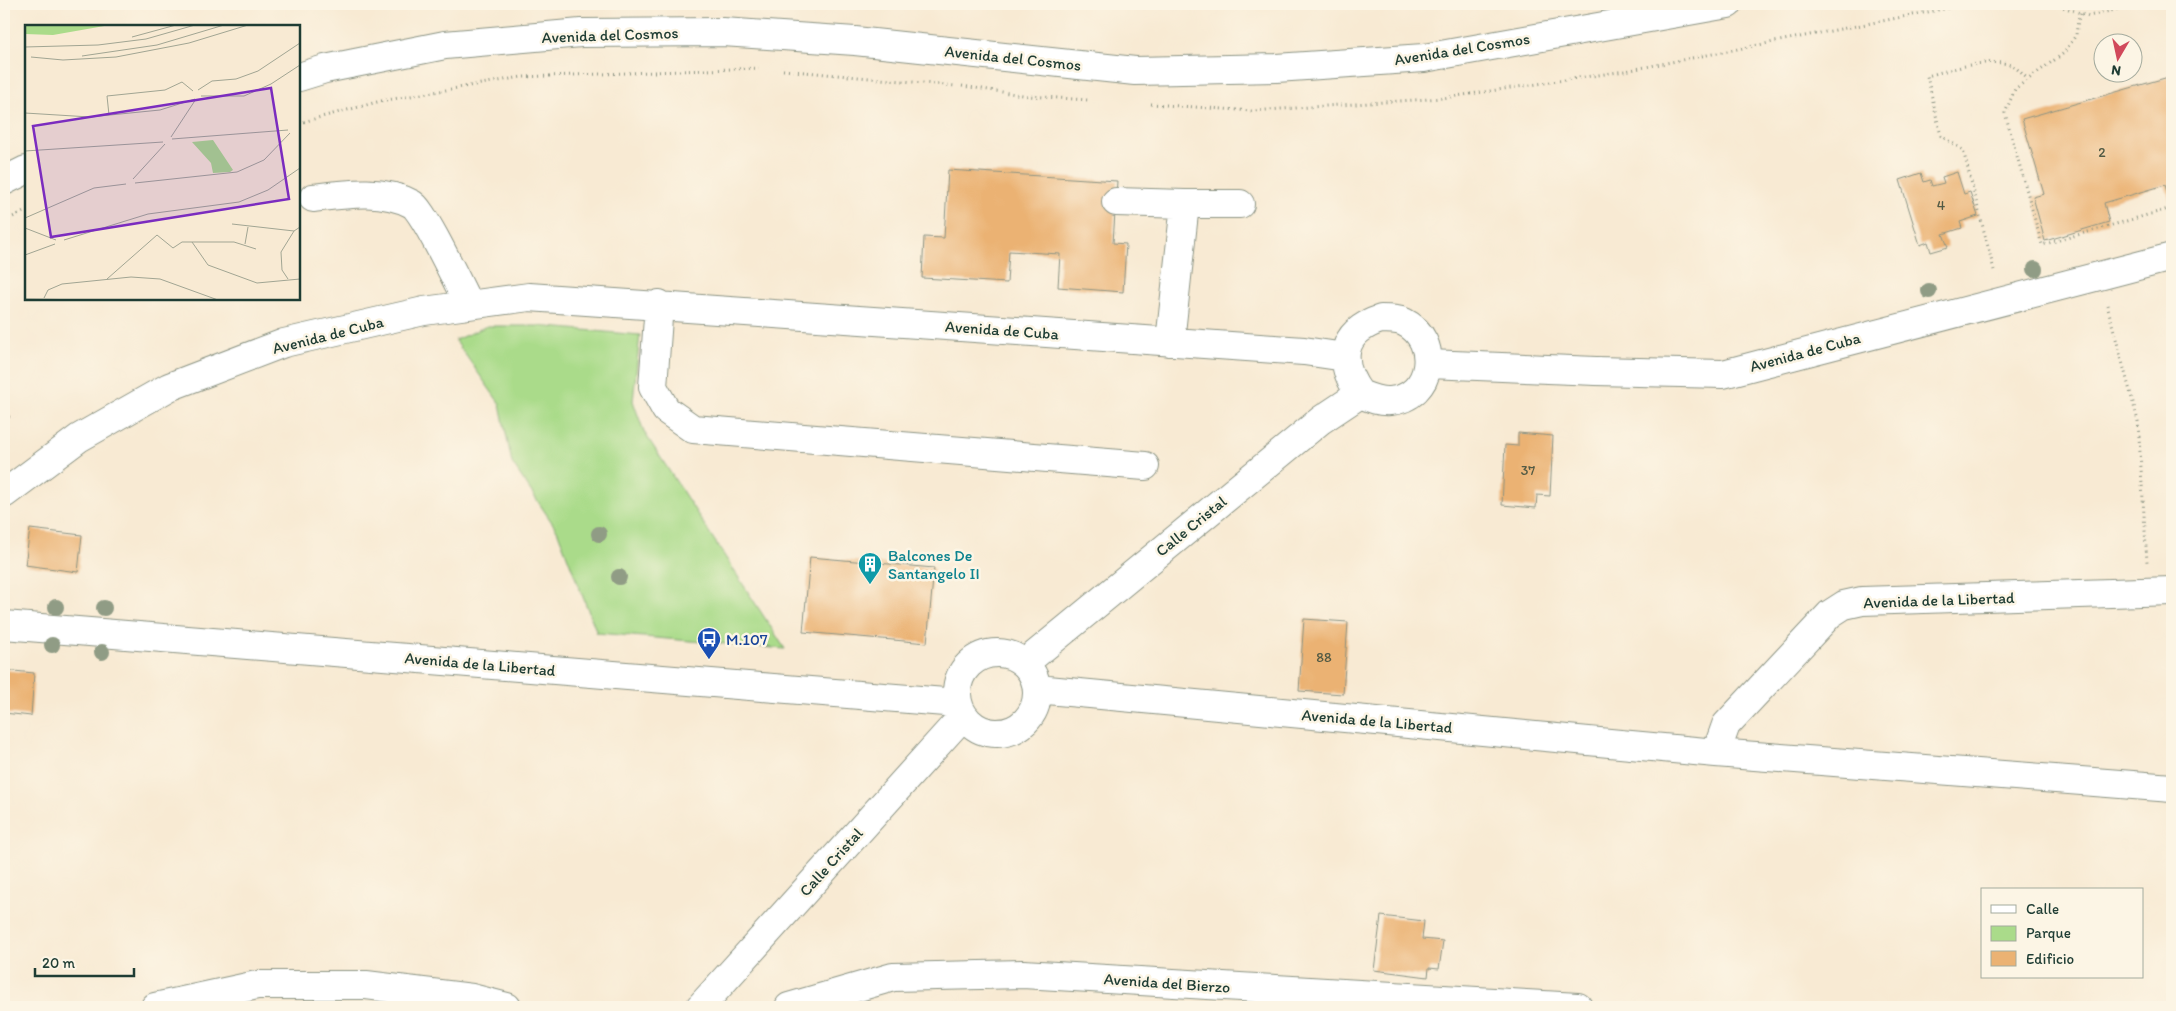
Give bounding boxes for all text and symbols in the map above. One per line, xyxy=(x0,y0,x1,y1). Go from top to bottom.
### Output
street label: Avenida del Cosmos xyxy=(541,23,679,47)
inset map xyxy=(25,25,300,300)
street label: Avenida del Cosmos xyxy=(1393,29,1531,69)
north arrow xyxy=(2094,32,2144,82)
street label: Avenida del Cosmos xyxy=(944,41,1082,75)
text: N xyxy=(2110,61,2122,79)
house number: 2 xyxy=(2098,144,2106,161)
house number: 4 xyxy=(1937,197,1946,214)
street label: Avenida de Cuba xyxy=(270,312,386,358)
street label: Avenida de Cuba xyxy=(945,317,1060,343)
street label: Avenida de Cuba xyxy=(1748,328,1863,376)
house number: 37 xyxy=(1521,462,1535,479)
street label: Calle Cristal xyxy=(1152,491,1231,560)
place label: Balcones De Santangelo II xyxy=(888,546,980,583)
building icon: Balcones De Santangelo II xyxy=(857,551,883,585)
street label: Avenida de la Libertad xyxy=(1863,588,2015,612)
bus stop icon: M.107 xyxy=(696,626,722,660)
place label: M.107 xyxy=(726,630,768,649)
street label: Avenida de la Libertad xyxy=(404,648,556,680)
house number: 88 xyxy=(1316,649,1332,666)
street label: Avenida de la Libertad xyxy=(1301,705,1453,737)
street label: Calle Cristal xyxy=(795,824,867,900)
legend xyxy=(1981,888,2144,978)
text: Calle xyxy=(2026,900,2059,918)
text: Parque xyxy=(2026,924,2071,942)
scale bar xyxy=(35,946,134,978)
text: Edificio xyxy=(2026,950,2074,968)
text: 20 m xyxy=(42,954,76,972)
street label: Avenida del Bierzo xyxy=(1103,969,1231,997)

